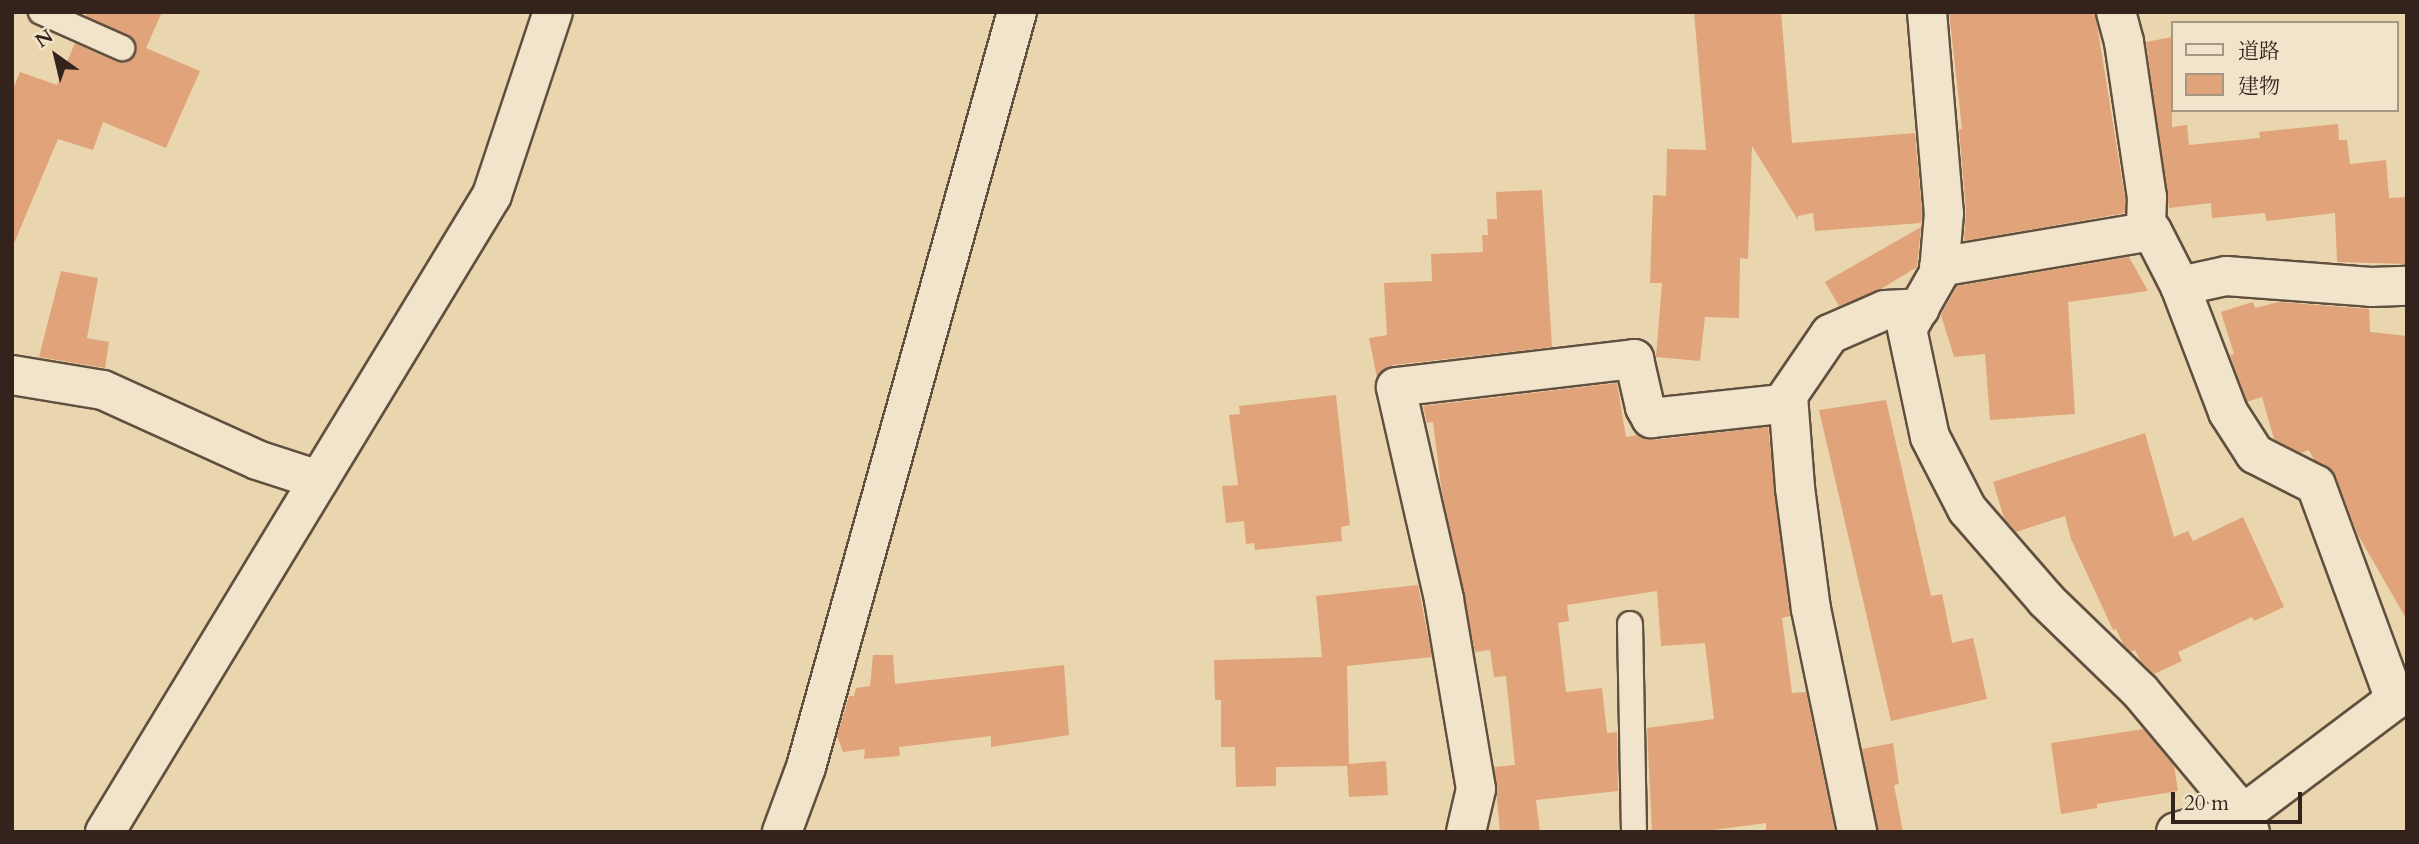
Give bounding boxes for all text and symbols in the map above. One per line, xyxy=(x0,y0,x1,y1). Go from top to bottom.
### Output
north arrow xyxy=(21,21,91,91)
legend xyxy=(2170,21,2398,112)
text: N xyxy=(30,23,58,54)
text: 道路 xyxy=(2238,37,2280,66)
text: 建物 xyxy=(2238,72,2280,101)
scale bar xyxy=(2174,778,2305,822)
text: 20 m xyxy=(2184,789,2229,818)

